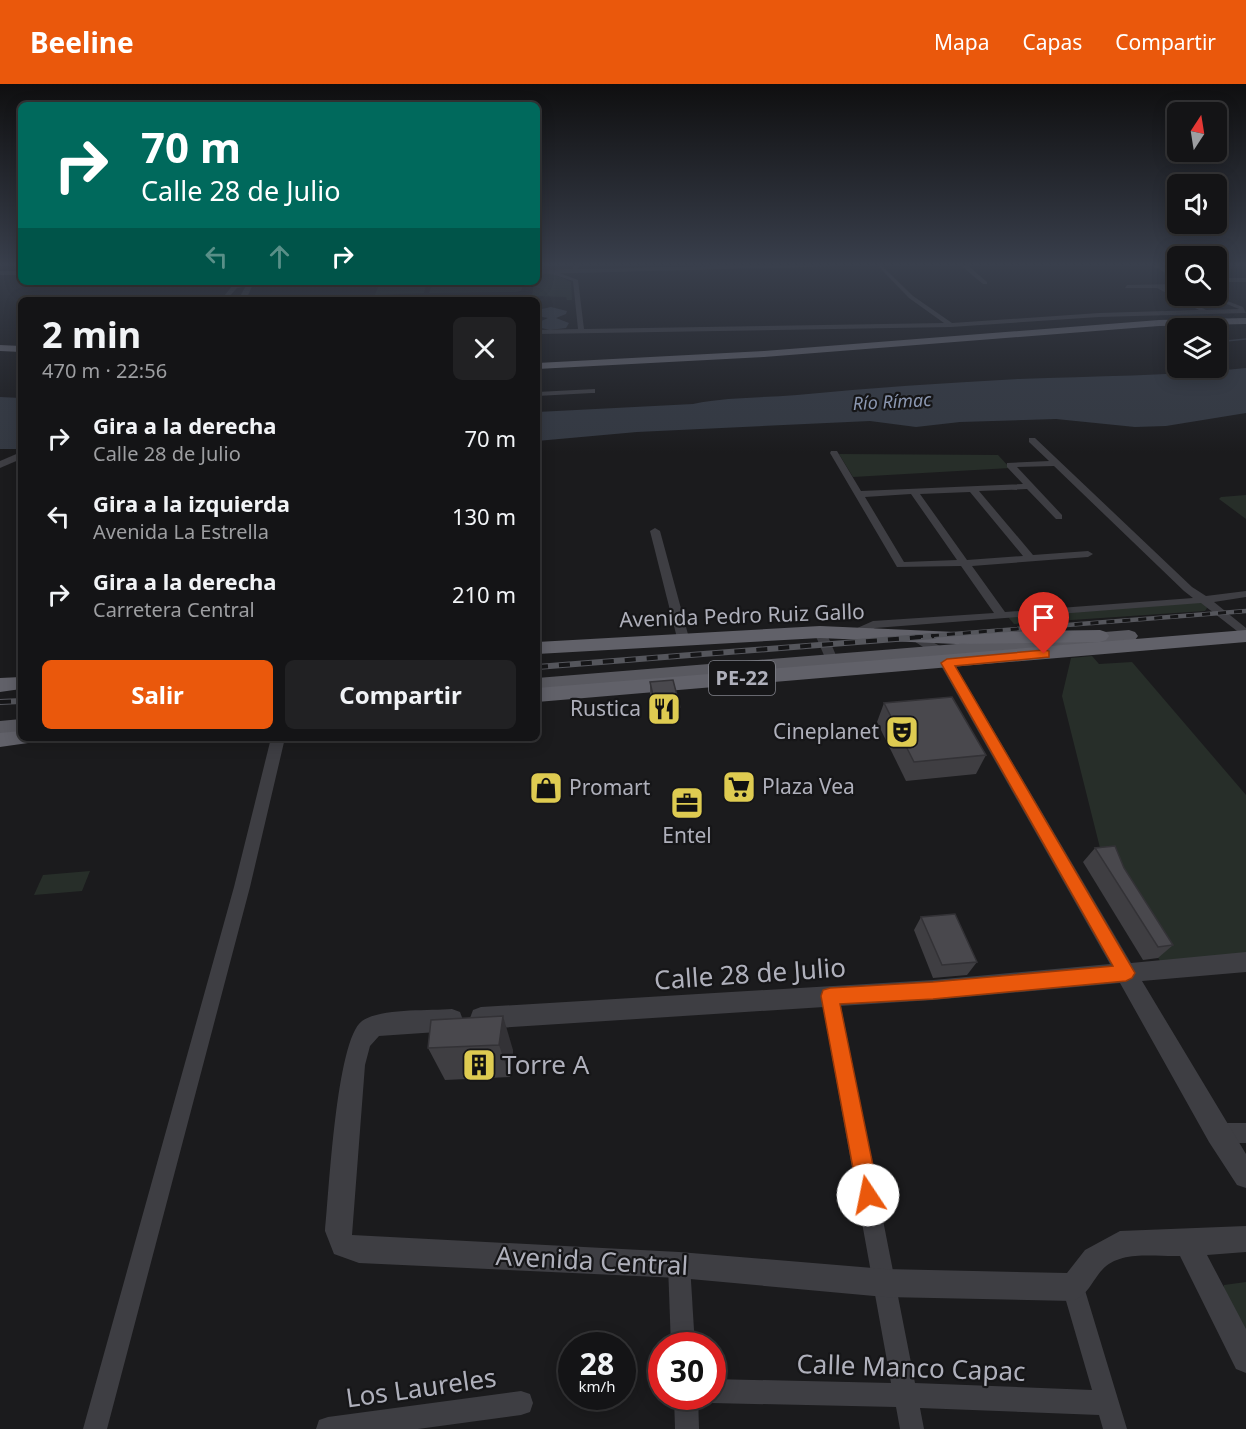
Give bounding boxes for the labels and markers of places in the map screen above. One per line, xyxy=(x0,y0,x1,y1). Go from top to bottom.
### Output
pin xyxy=(1018,592,1069,654)
restaurant icon: Rustica xyxy=(646,691,682,727)
place label: Rustica xyxy=(570,694,641,722)
theatre icon: Cineplanet xyxy=(884,714,920,750)
place label: Cineplanet xyxy=(773,717,879,745)
supermarket icon: Plaza Vea xyxy=(721,769,757,805)
shop icon: Promart xyxy=(528,770,564,806)
place label: Plaza Vea xyxy=(762,772,855,800)
place label: Promart xyxy=(569,773,651,801)
office icon: Entel xyxy=(669,785,705,821)
place label: Entel xyxy=(662,821,712,849)
place label: Torre A xyxy=(502,1046,590,1082)
building icon: Torre A xyxy=(461,1047,497,1083)

